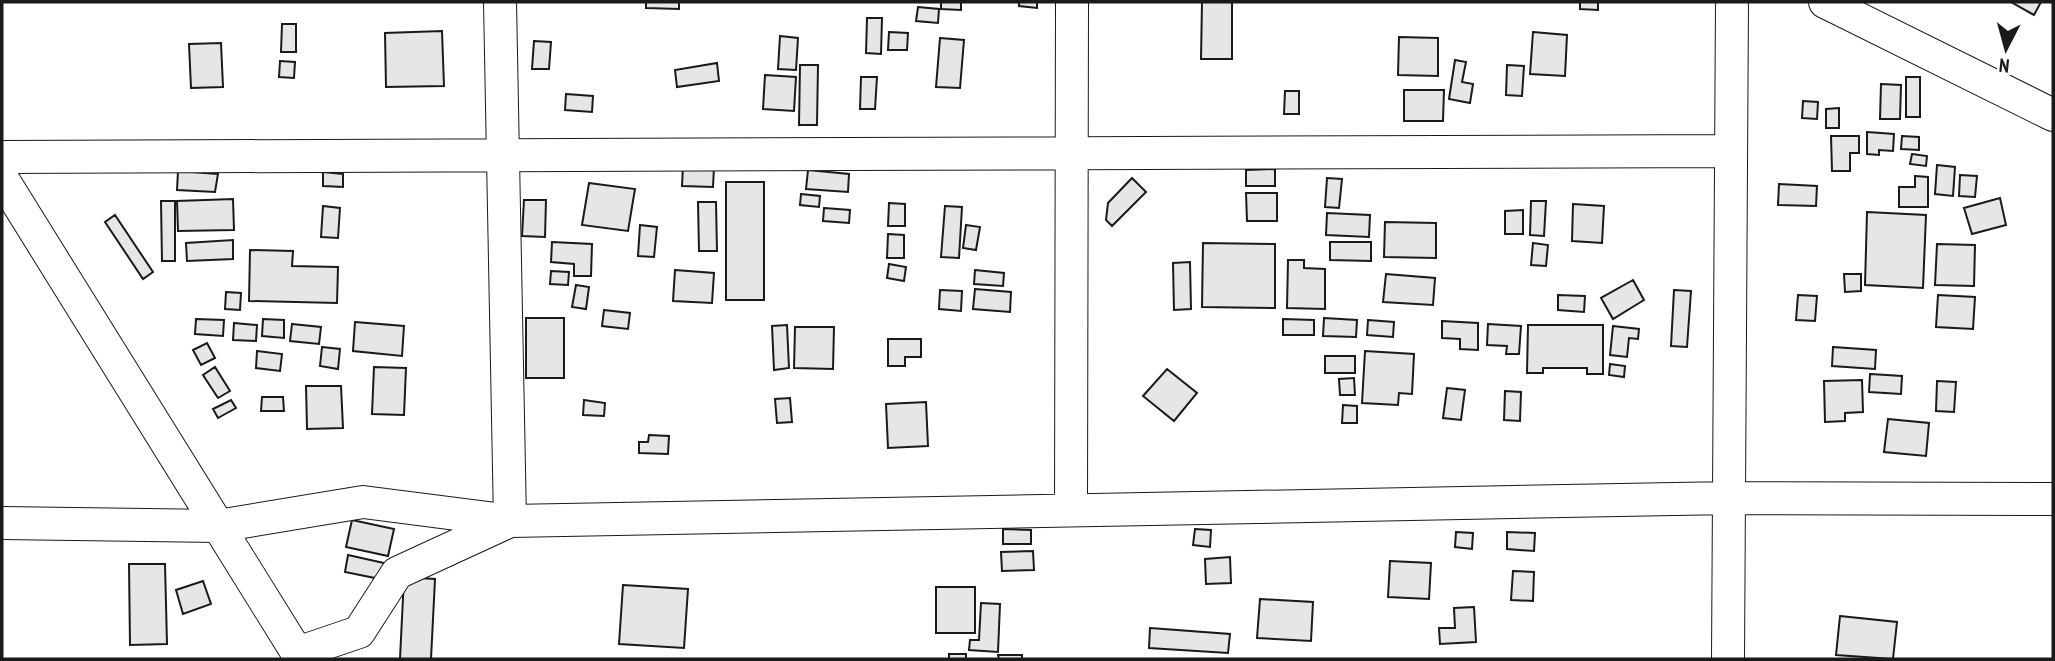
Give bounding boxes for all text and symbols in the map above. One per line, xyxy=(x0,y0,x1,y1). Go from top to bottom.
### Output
north arrow xyxy=(1971,14,2041,84)
text: N xyxy=(1998,53,2011,78)

